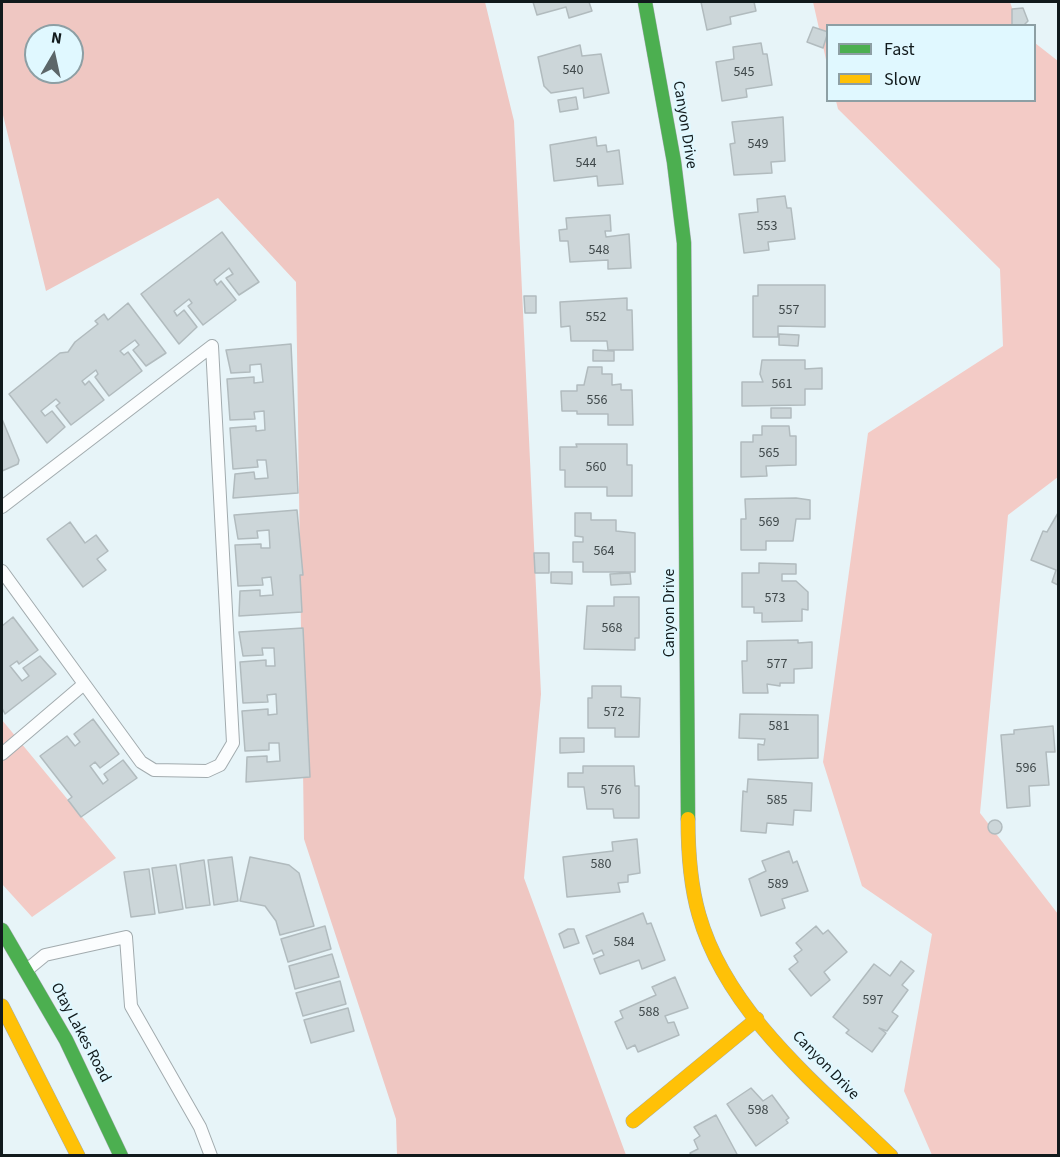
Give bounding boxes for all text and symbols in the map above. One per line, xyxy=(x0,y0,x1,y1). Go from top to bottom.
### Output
north arrow xyxy=(24,24,84,84)
legend xyxy=(826,24,1036,102)
text: N xyxy=(50,26,63,50)
text: Fast xyxy=(884,37,915,62)
house number: 540 xyxy=(563,63,583,79)
house number: 545 xyxy=(734,65,754,81)
text: Slow xyxy=(884,67,921,92)
street label: Canyon Drive xyxy=(668,80,700,170)
house number: 549 xyxy=(748,137,768,153)
house number: 544 xyxy=(576,156,596,172)
house number: 553 xyxy=(757,219,777,235)
house number: 548 xyxy=(589,243,609,259)
house number: 557 xyxy=(779,303,799,319)
house number: 552 xyxy=(586,310,606,326)
house number: 561 xyxy=(772,377,792,393)
house number: 556 xyxy=(587,393,607,409)
house number: 565 xyxy=(759,446,779,462)
house number: 560 xyxy=(586,460,606,476)
house number: 569 xyxy=(759,515,779,531)
house number: 564 xyxy=(594,544,614,560)
street label: Canyon Drive xyxy=(660,569,680,657)
house number: 573 xyxy=(765,591,785,607)
house number: 568 xyxy=(602,621,622,637)
house number: 577 xyxy=(767,657,787,673)
house number: 572 xyxy=(604,705,624,721)
house number: 581 xyxy=(769,719,789,735)
house number: 596 xyxy=(1016,761,1036,777)
house number: 576 xyxy=(601,783,621,799)
house number: 585 xyxy=(767,793,787,809)
house number: 580 xyxy=(591,857,611,873)
house number: 589 xyxy=(768,877,788,893)
house number: 584 xyxy=(614,935,634,951)
street label: Otay Lakes Road xyxy=(46,980,114,1086)
house number: 597 xyxy=(863,993,883,1009)
house number: 588 xyxy=(639,1005,659,1021)
street label: Canyon Drive xyxy=(787,1027,863,1105)
house number: 598 xyxy=(748,1103,768,1119)

